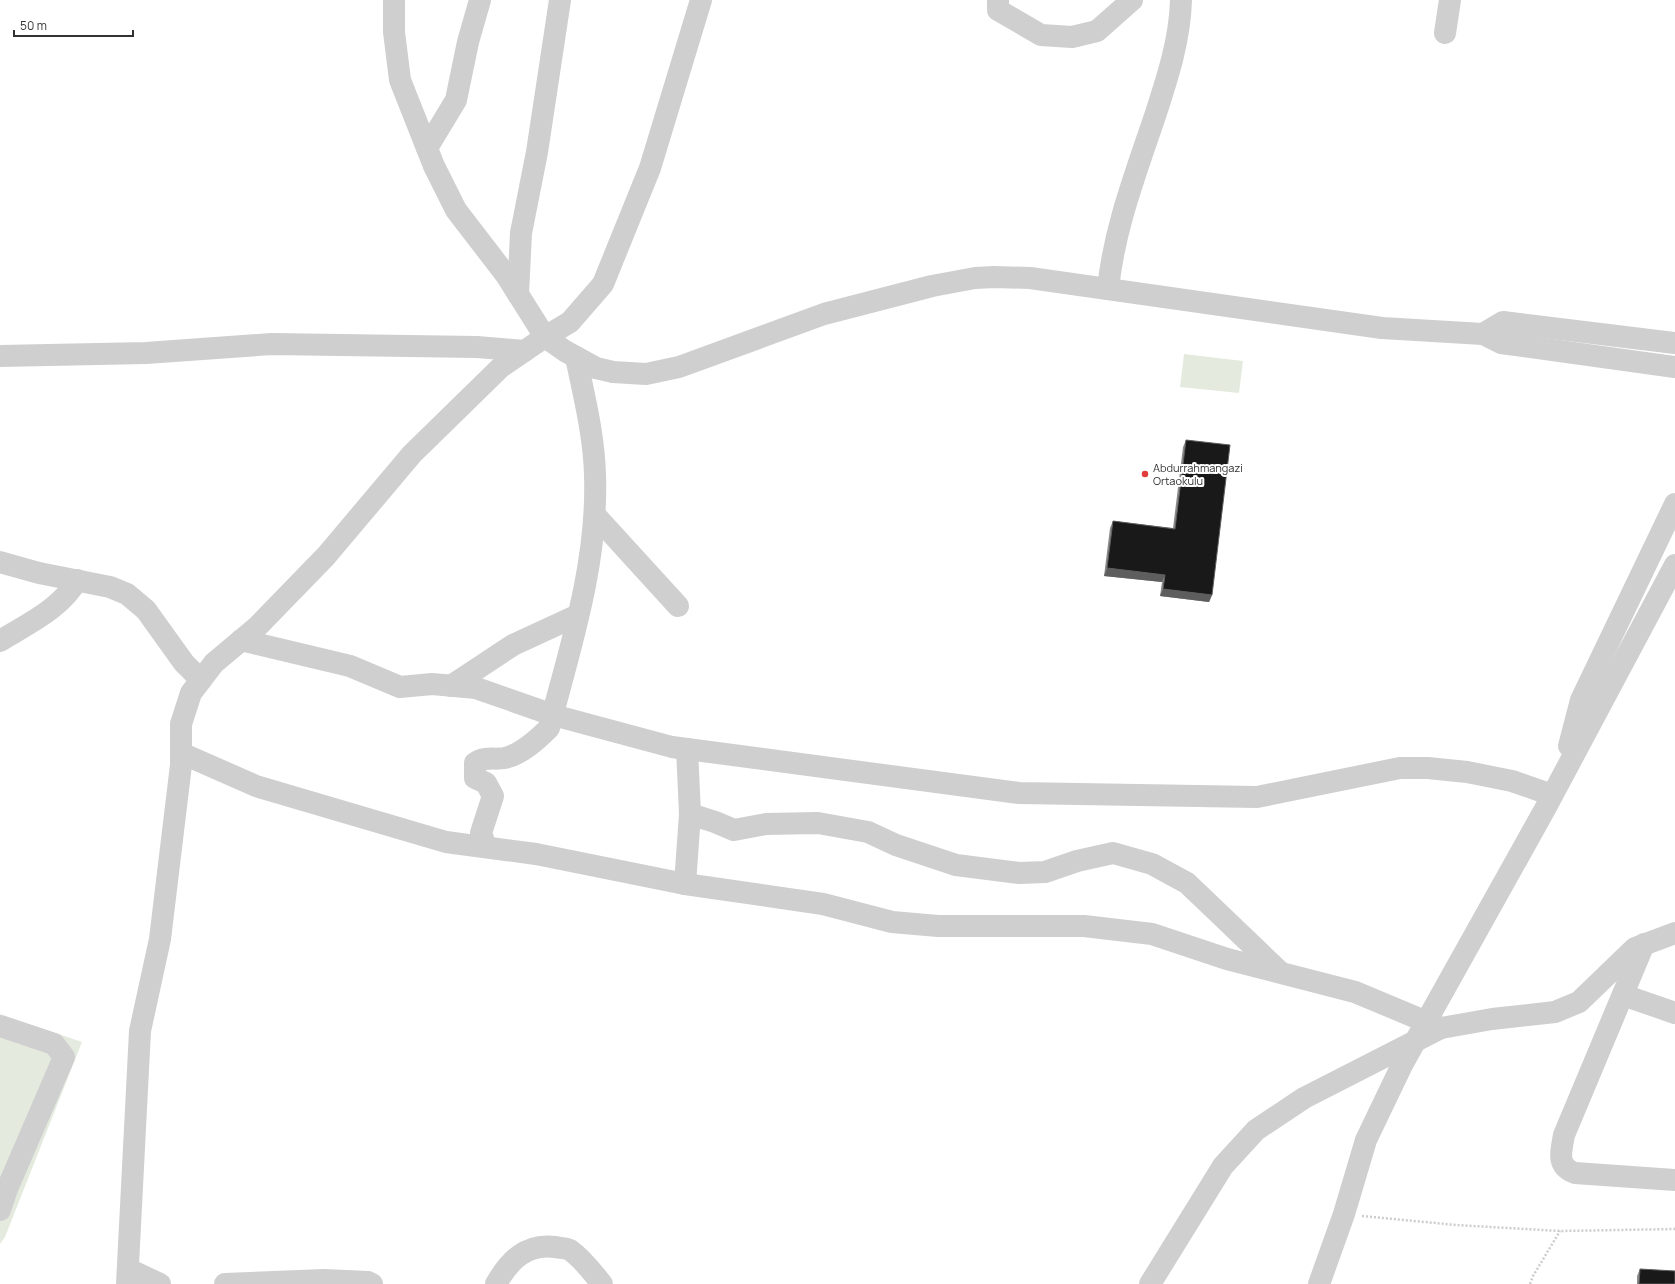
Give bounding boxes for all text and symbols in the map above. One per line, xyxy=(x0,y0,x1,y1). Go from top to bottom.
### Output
scale bar xyxy=(14,12,133,38)
text: 50 m xyxy=(20,17,47,34)
place label: Abdurrahmangazi Ortaokulu xyxy=(1153,460,1243,488)
marker: Abdurrahmangazi Ortaokulu xyxy=(1140,469,1150,479)

